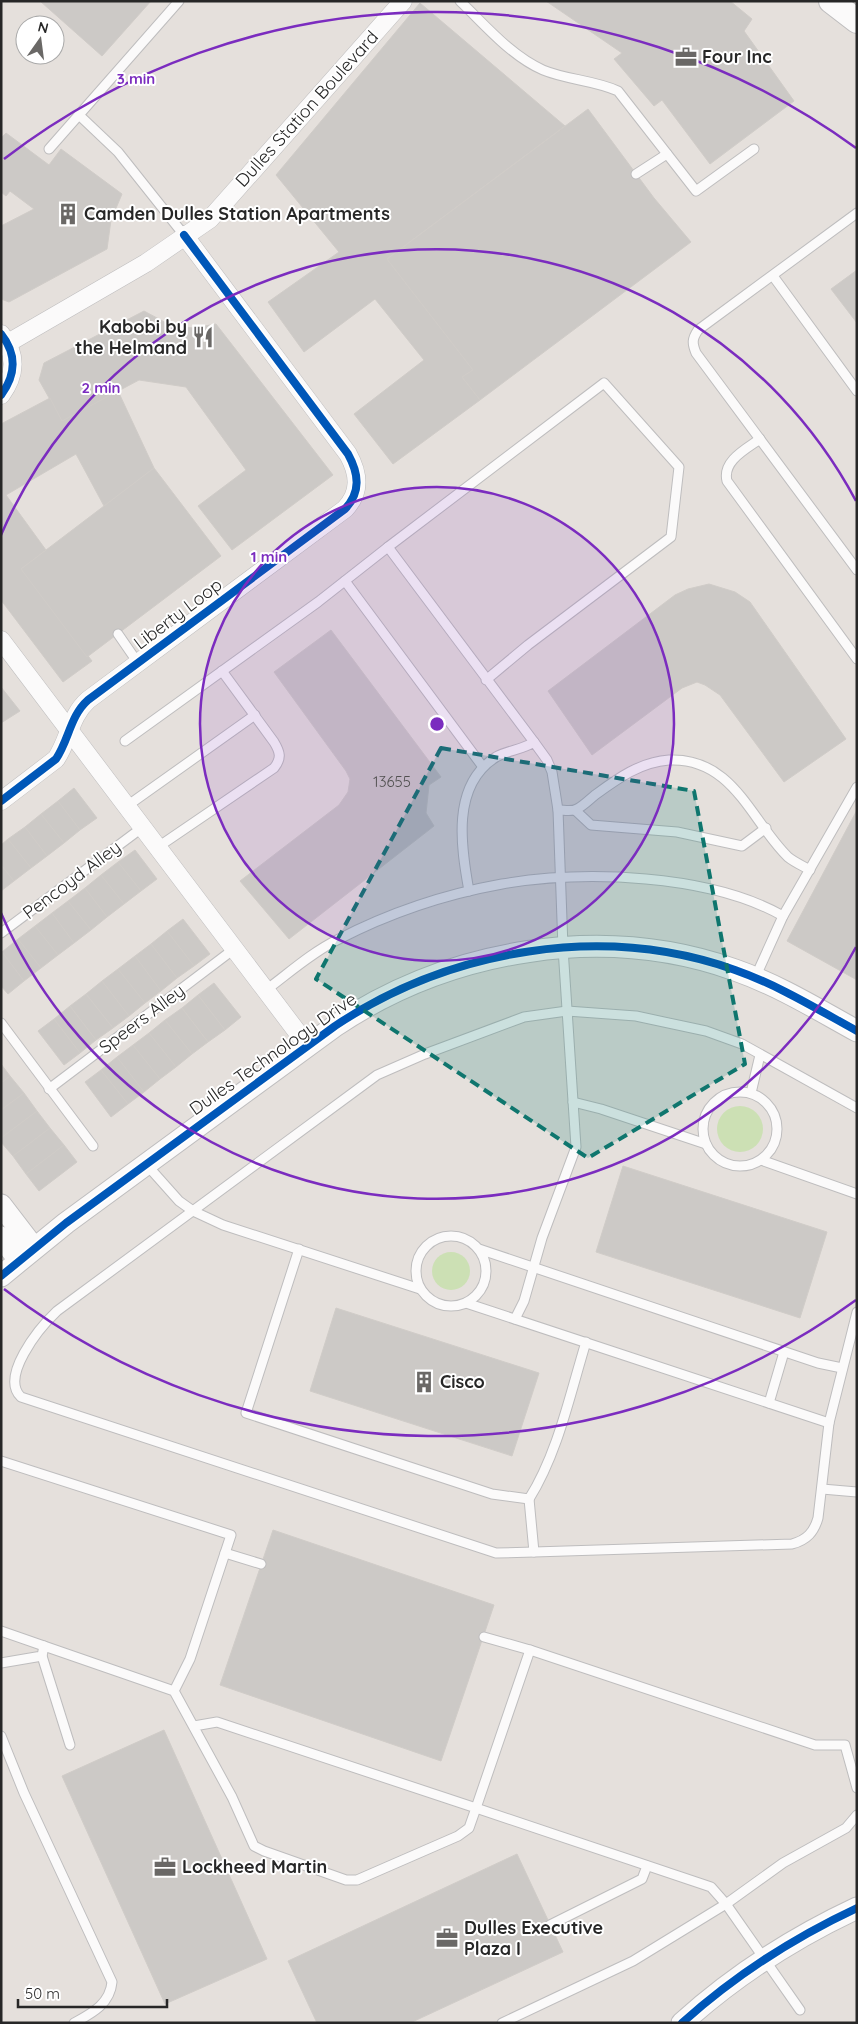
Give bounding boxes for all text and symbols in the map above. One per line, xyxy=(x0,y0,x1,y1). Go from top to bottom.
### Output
north arrow xyxy=(15,15,65,65)
text: N xyxy=(36,17,50,37)
street label: Dulles Station Boulevard xyxy=(230,26,383,192)
office icon: Four Inc xyxy=(673,44,699,70)
place label: Four Inc xyxy=(702,45,772,68)
text: 3 min xyxy=(117,69,155,88)
building icon: Camden Dulles Station Apartments xyxy=(55,201,81,227)
place label: Camden Dulles Station Apartments xyxy=(84,202,390,225)
place label: Kabobi by the Helmand xyxy=(75,315,187,359)
restaurant icon: Kabobi by the Helmand xyxy=(190,324,216,350)
text: 2 min xyxy=(81,378,121,397)
text: 1 min xyxy=(251,547,287,566)
street label: Liberty Loop xyxy=(129,573,227,654)
centre of rings xyxy=(428,715,446,733)
house number: 13655 xyxy=(373,772,411,791)
street label: Pencoyd Alley xyxy=(18,835,125,924)
street label: Speers Alley xyxy=(94,979,189,1058)
street label: Dulles Technology Drive xyxy=(185,987,361,1120)
building icon: Cisco xyxy=(411,1369,437,1395)
place label: Cisco xyxy=(440,1370,485,1393)
office icon: Lockheed Martin xyxy=(152,1854,178,1880)
place label: Lockheed Martin xyxy=(182,1855,327,1878)
place label: Dulles Executive Plaza I xyxy=(464,1916,603,1960)
office icon: Dulles Executive Plaza I xyxy=(434,1925,460,1951)
scale bar xyxy=(18,1976,166,2008)
text: 50 m xyxy=(25,1984,60,2003)

